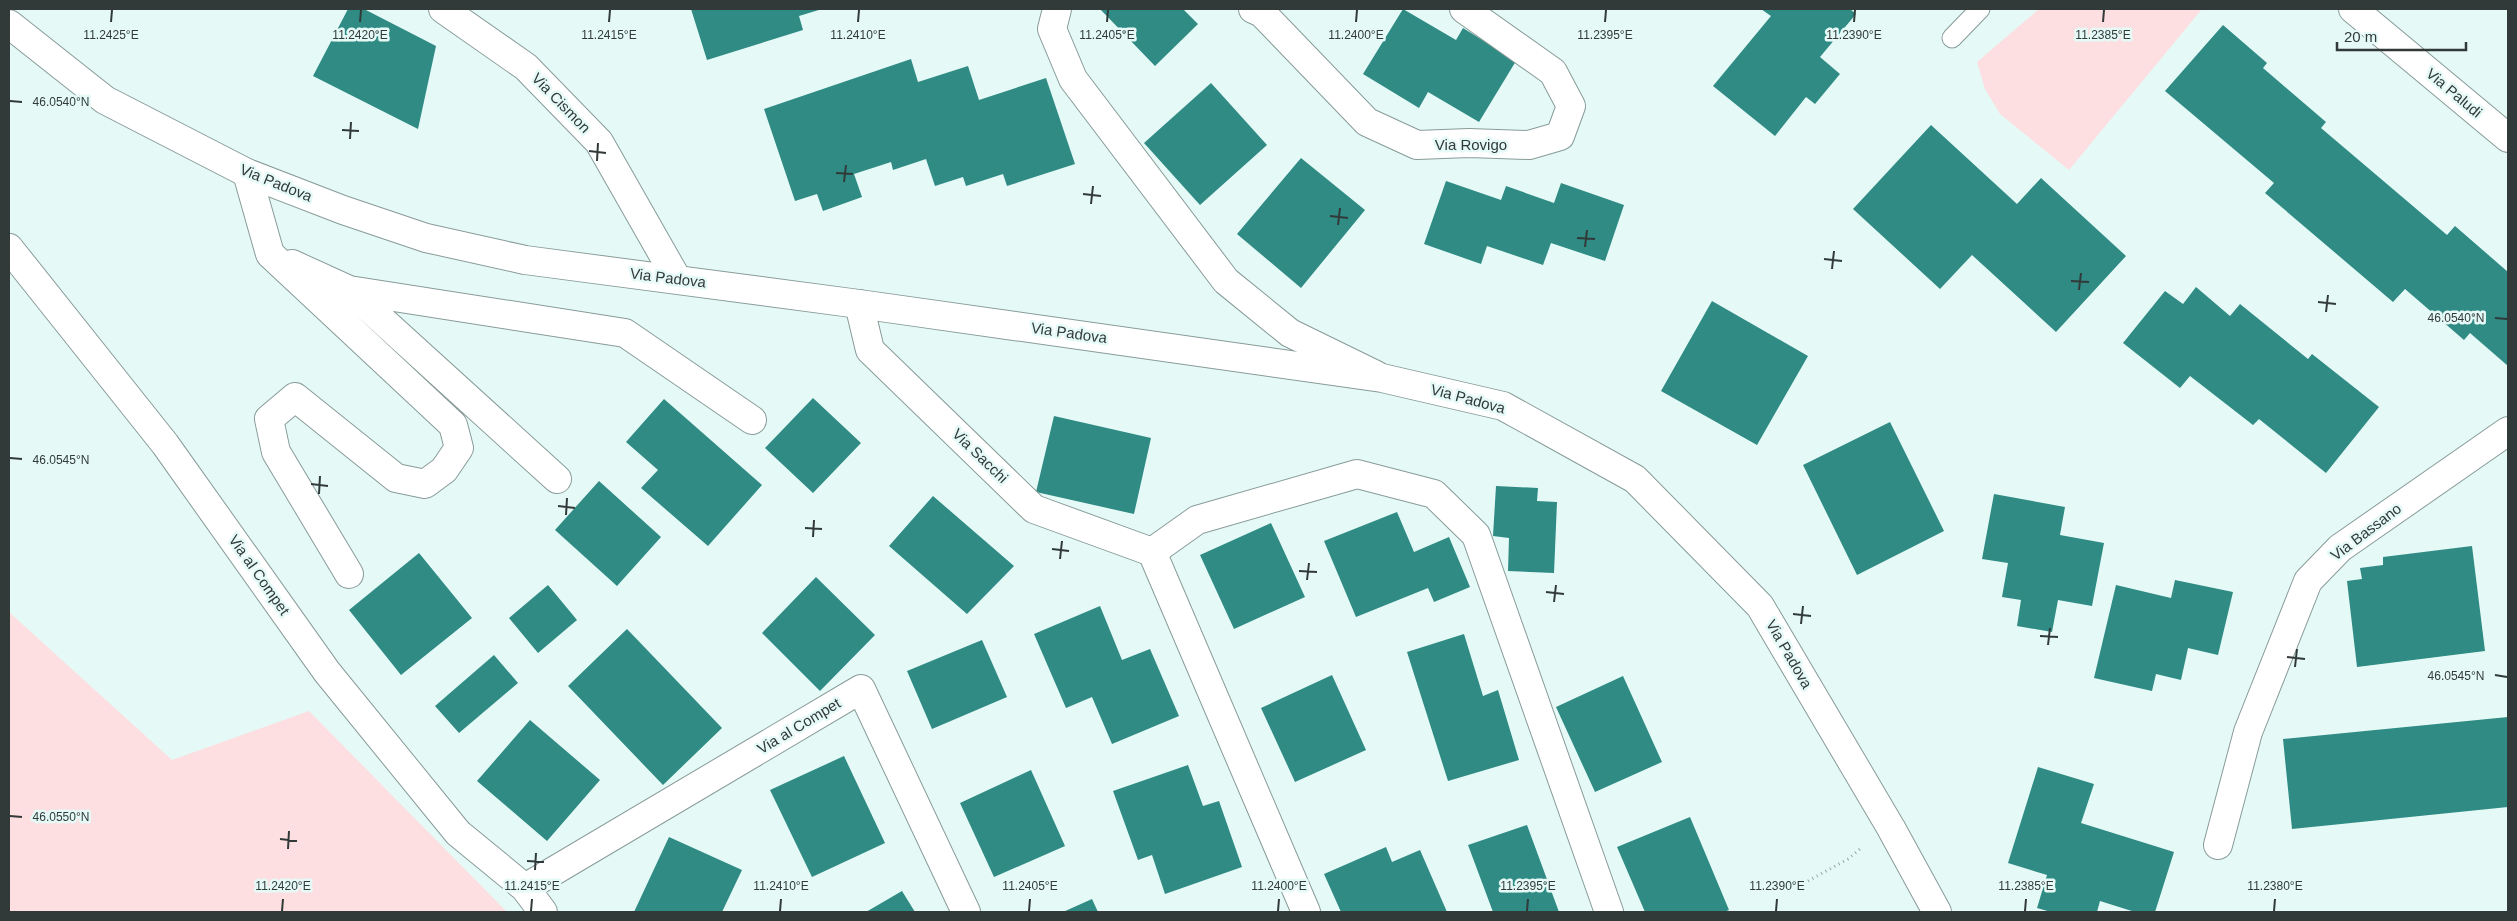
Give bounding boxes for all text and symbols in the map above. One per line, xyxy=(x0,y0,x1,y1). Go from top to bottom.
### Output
scale bar xyxy=(2337,20,2466,52)
text: 11.2425°E xyxy=(83,28,139,42)
text: 11.2420°E xyxy=(332,28,388,42)
text: 11.2415°E xyxy=(581,28,637,42)
text: 11.2410°E xyxy=(830,28,886,42)
text: 11.2405°E xyxy=(1079,28,1135,42)
text: 11.2400°E xyxy=(1328,28,1384,42)
text: 11.2395°E xyxy=(1577,28,1633,42)
text: 11.2390°E xyxy=(1826,28,1882,42)
text: 11.2385°E xyxy=(2075,28,2131,42)
text: 20 m xyxy=(2344,28,2377,45)
street label: Via Paludi xyxy=(2423,64,2486,121)
street label: Via Cismon xyxy=(529,69,594,136)
text: 46.0540°N xyxy=(33,95,89,109)
street label: Via Rovigo xyxy=(1435,136,1507,153)
street label: Via Padova xyxy=(238,160,315,205)
street label: Via Padova xyxy=(629,264,708,291)
text: 46.0540°N xyxy=(2428,311,2484,325)
street label: Via Padova xyxy=(1030,319,1109,346)
street label: Via Padova xyxy=(1429,380,1508,417)
street label: Via Sacchi xyxy=(949,425,1012,486)
text: 46.0545°N xyxy=(33,453,89,467)
street label: Via Bassano xyxy=(2327,500,2404,564)
street label: Via al Compet xyxy=(226,531,294,619)
street label: Via Padova xyxy=(1763,616,1816,692)
text: 46.0545°N xyxy=(2428,669,2484,683)
street label: Via al Compet xyxy=(754,694,844,757)
text: 46.0550°N xyxy=(33,810,89,824)
text: 11.2420°E xyxy=(255,879,311,893)
text: 11.2415°E xyxy=(504,879,560,893)
text: 11.2410°E xyxy=(753,879,809,893)
text: 11.2405°E xyxy=(1002,879,1058,893)
text: 11.2400°E xyxy=(1251,879,1307,893)
text: 11.2395°E xyxy=(1500,879,1556,893)
text: 11.2390°E xyxy=(1749,879,1805,893)
text: 11.2385°E xyxy=(1998,879,2054,893)
text: 11.2380°E xyxy=(2247,879,2303,893)

